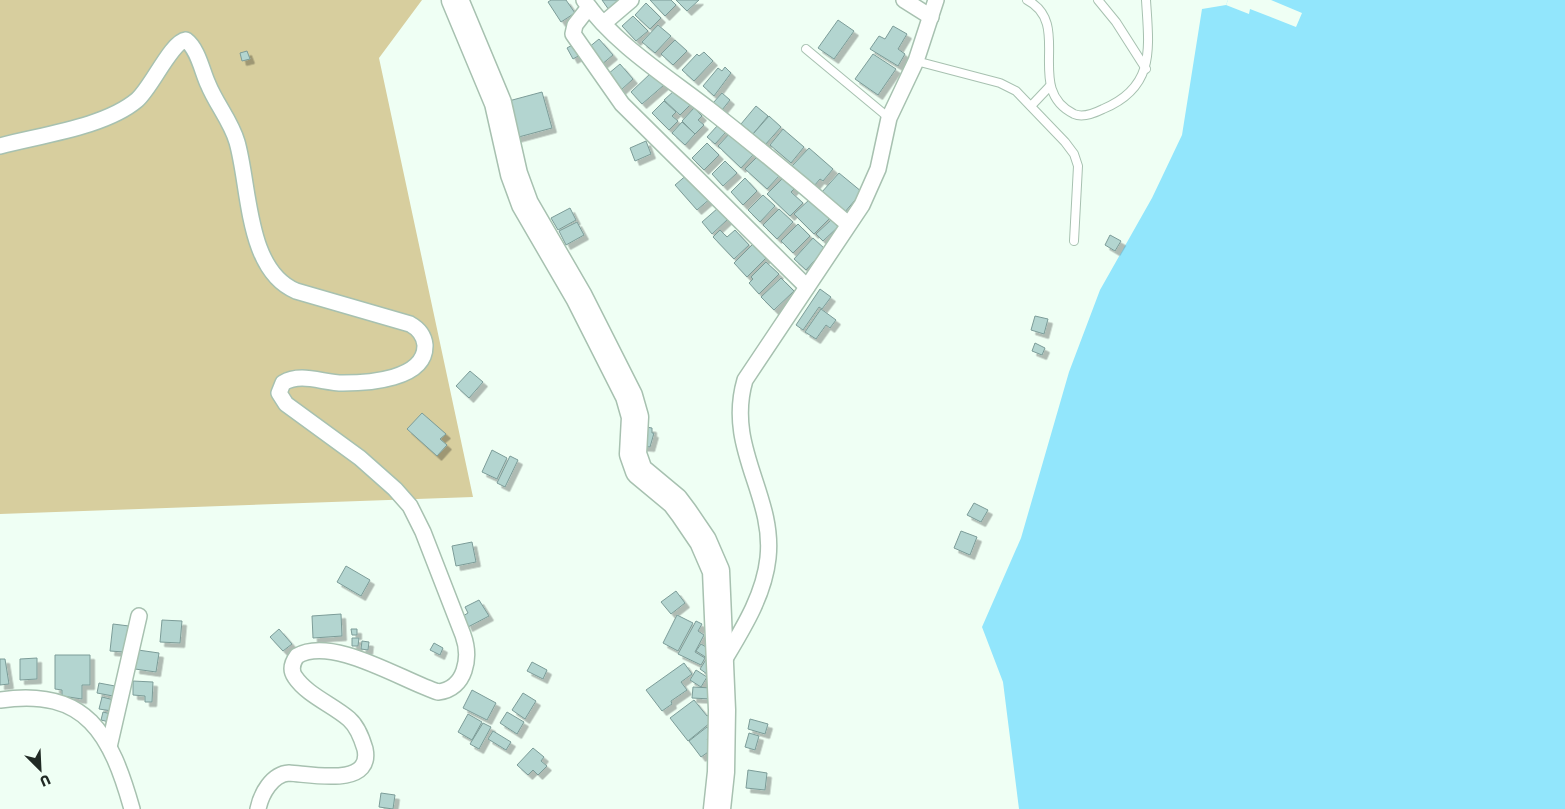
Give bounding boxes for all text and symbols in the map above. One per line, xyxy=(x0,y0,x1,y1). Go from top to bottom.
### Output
north arrow xyxy=(15,744,65,794)
text: U xyxy=(37,770,54,792)

